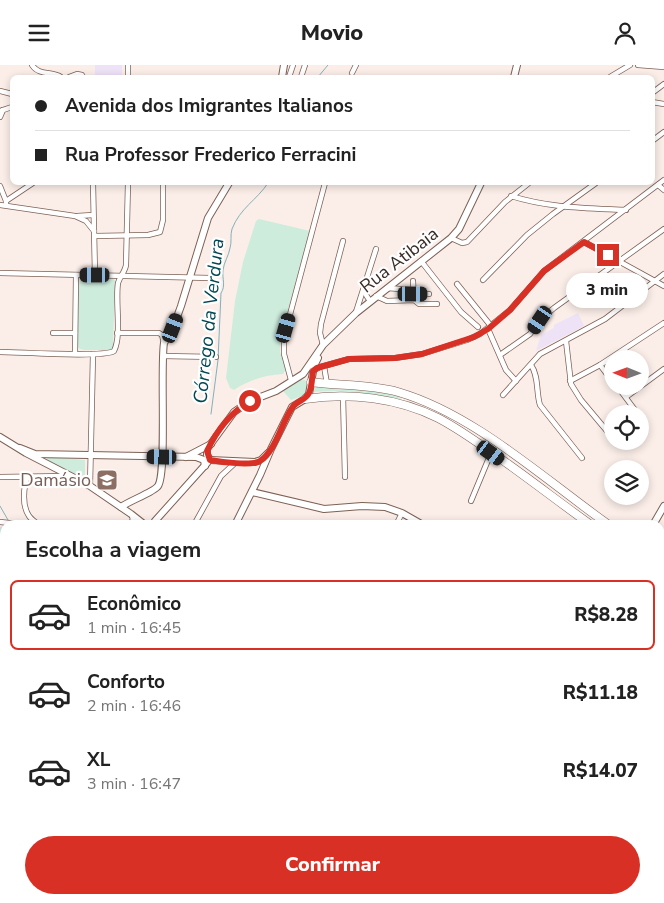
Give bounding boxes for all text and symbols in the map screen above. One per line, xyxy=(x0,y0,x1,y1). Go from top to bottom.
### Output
text: Movio xyxy=(301,18,363,48)
icon: menu xyxy=(25,19,53,47)
icon: person xyxy=(611,19,639,47)
text: Avenida dos Imigrantes Italianos xyxy=(65,93,353,119)
text: Rua Professor Frederico Ferracini xyxy=(65,142,356,168)
street label: Rua Atibaia xyxy=(355,222,443,298)
water label: Córrego da Verdura xyxy=(187,237,231,405)
route end xyxy=(597,244,619,266)
car xyxy=(80,268,110,283)
callout: 3 min xyxy=(567,273,649,307)
text: 3 min xyxy=(586,279,628,301)
car xyxy=(398,287,428,302)
car xyxy=(525,303,554,337)
car xyxy=(160,311,185,345)
car xyxy=(274,312,297,344)
north arrow xyxy=(604,350,649,395)
map controls xyxy=(604,350,649,505)
route start xyxy=(239,390,261,412)
button: locate xyxy=(604,405,649,450)
car xyxy=(474,438,507,468)
car xyxy=(146,449,177,465)
button: layers xyxy=(604,460,649,505)
place label: Damásio xyxy=(20,468,91,492)
school or university icon: Damásio xyxy=(95,468,119,492)
text: Escolha a viagem xyxy=(25,535,201,565)
text: Econômico xyxy=(87,591,181,617)
icon: car xyxy=(27,593,72,638)
text: R$8.28 xyxy=(574,602,638,628)
text: 1 min · 16:45 xyxy=(87,617,181,639)
text: Conforto xyxy=(87,669,165,695)
icon: car xyxy=(27,671,72,716)
text: R$11.18 xyxy=(563,680,638,706)
text: 2 min · 16:46 xyxy=(87,695,181,717)
text: XL xyxy=(87,747,110,773)
icon: car xyxy=(27,749,72,794)
text: R$14.07 xyxy=(563,758,638,784)
text: 3 min · 16:47 xyxy=(87,773,181,795)
button: Confirmar xyxy=(25,836,640,894)

